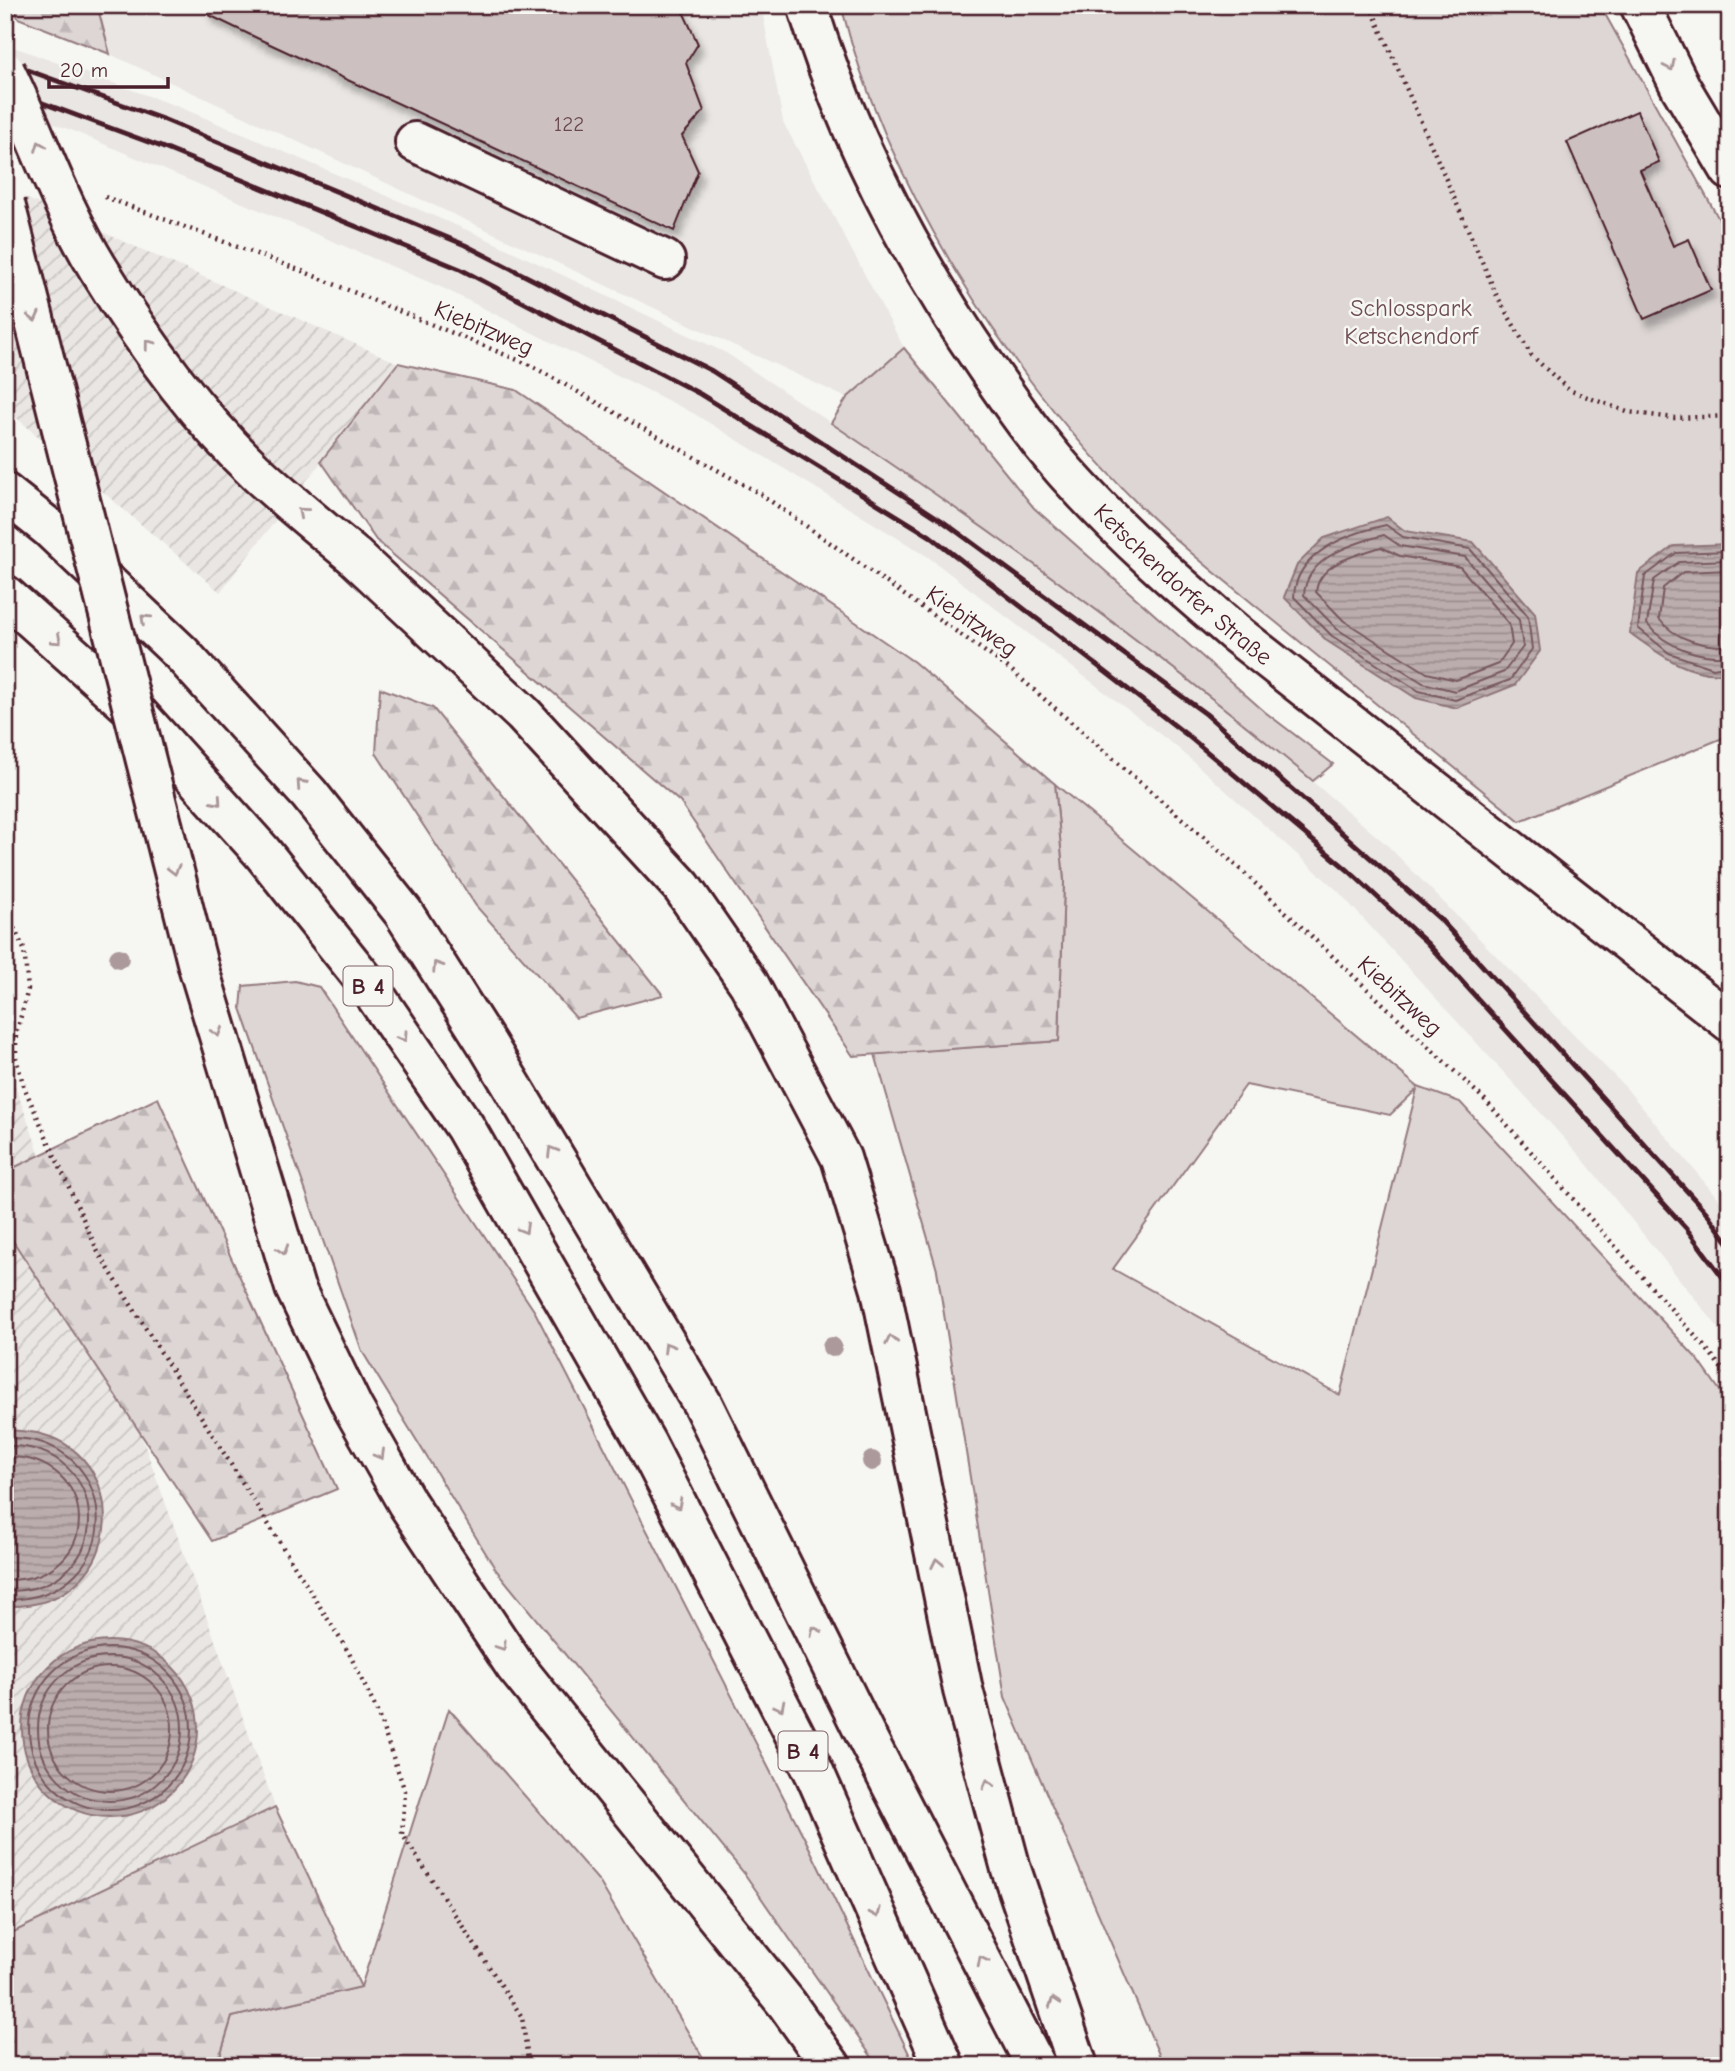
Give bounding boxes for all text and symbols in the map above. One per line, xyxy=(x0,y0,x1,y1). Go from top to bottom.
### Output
scale bar xyxy=(49,46,168,90)
text: 20 m xyxy=(60,58,108,82)
one-way arrow xyxy=(1662,59,1676,71)
house number: 122 xyxy=(554,112,584,136)
one-way arrow xyxy=(35,140,49,152)
park label: Schlosspark Ketschendorf xyxy=(1344,294,1479,350)
street label: Kiebitzweg xyxy=(430,295,538,361)
one-way arrow xyxy=(26,311,40,323)
one-way arrow xyxy=(145,340,158,352)
street label: Ketschendorfer Straße xyxy=(1088,498,1278,671)
one-way arrow xyxy=(298,508,311,520)
street label: Kiebitzweg xyxy=(921,579,1023,663)
one-way arrow xyxy=(140,614,153,627)
one-way arrow xyxy=(48,632,61,644)
one-way arrow xyxy=(296,779,309,792)
one-way arrow xyxy=(208,793,221,806)
one-way arrow xyxy=(166,864,180,876)
street label: Kiebitzweg xyxy=(1352,950,1448,1042)
one-way arrow xyxy=(433,961,446,974)
road number: B 4 xyxy=(344,967,392,1006)
one-way arrow xyxy=(209,1025,224,1037)
one-way arrow xyxy=(395,1029,408,1042)
one-way arrow xyxy=(547,1146,560,1159)
one-way arrow xyxy=(516,1222,529,1235)
one-way arrow xyxy=(274,1243,289,1255)
one-way arrow xyxy=(885,1334,900,1346)
one-way arrow xyxy=(663,1341,676,1354)
one-way arrow xyxy=(372,1447,385,1460)
one-way arrow xyxy=(669,1497,683,1509)
one-way arrow xyxy=(930,1557,945,1569)
one-way arrow xyxy=(809,1626,823,1638)
one-way arrow xyxy=(494,1638,506,1651)
one-way arrow xyxy=(772,1699,786,1711)
road number: B 4 xyxy=(778,1732,828,1770)
one-way arrow xyxy=(982,1778,997,1790)
one-way arrow xyxy=(868,1905,882,1918)
one-way arrow xyxy=(977,1956,991,1969)
one-way arrow xyxy=(1048,1996,1062,2008)

